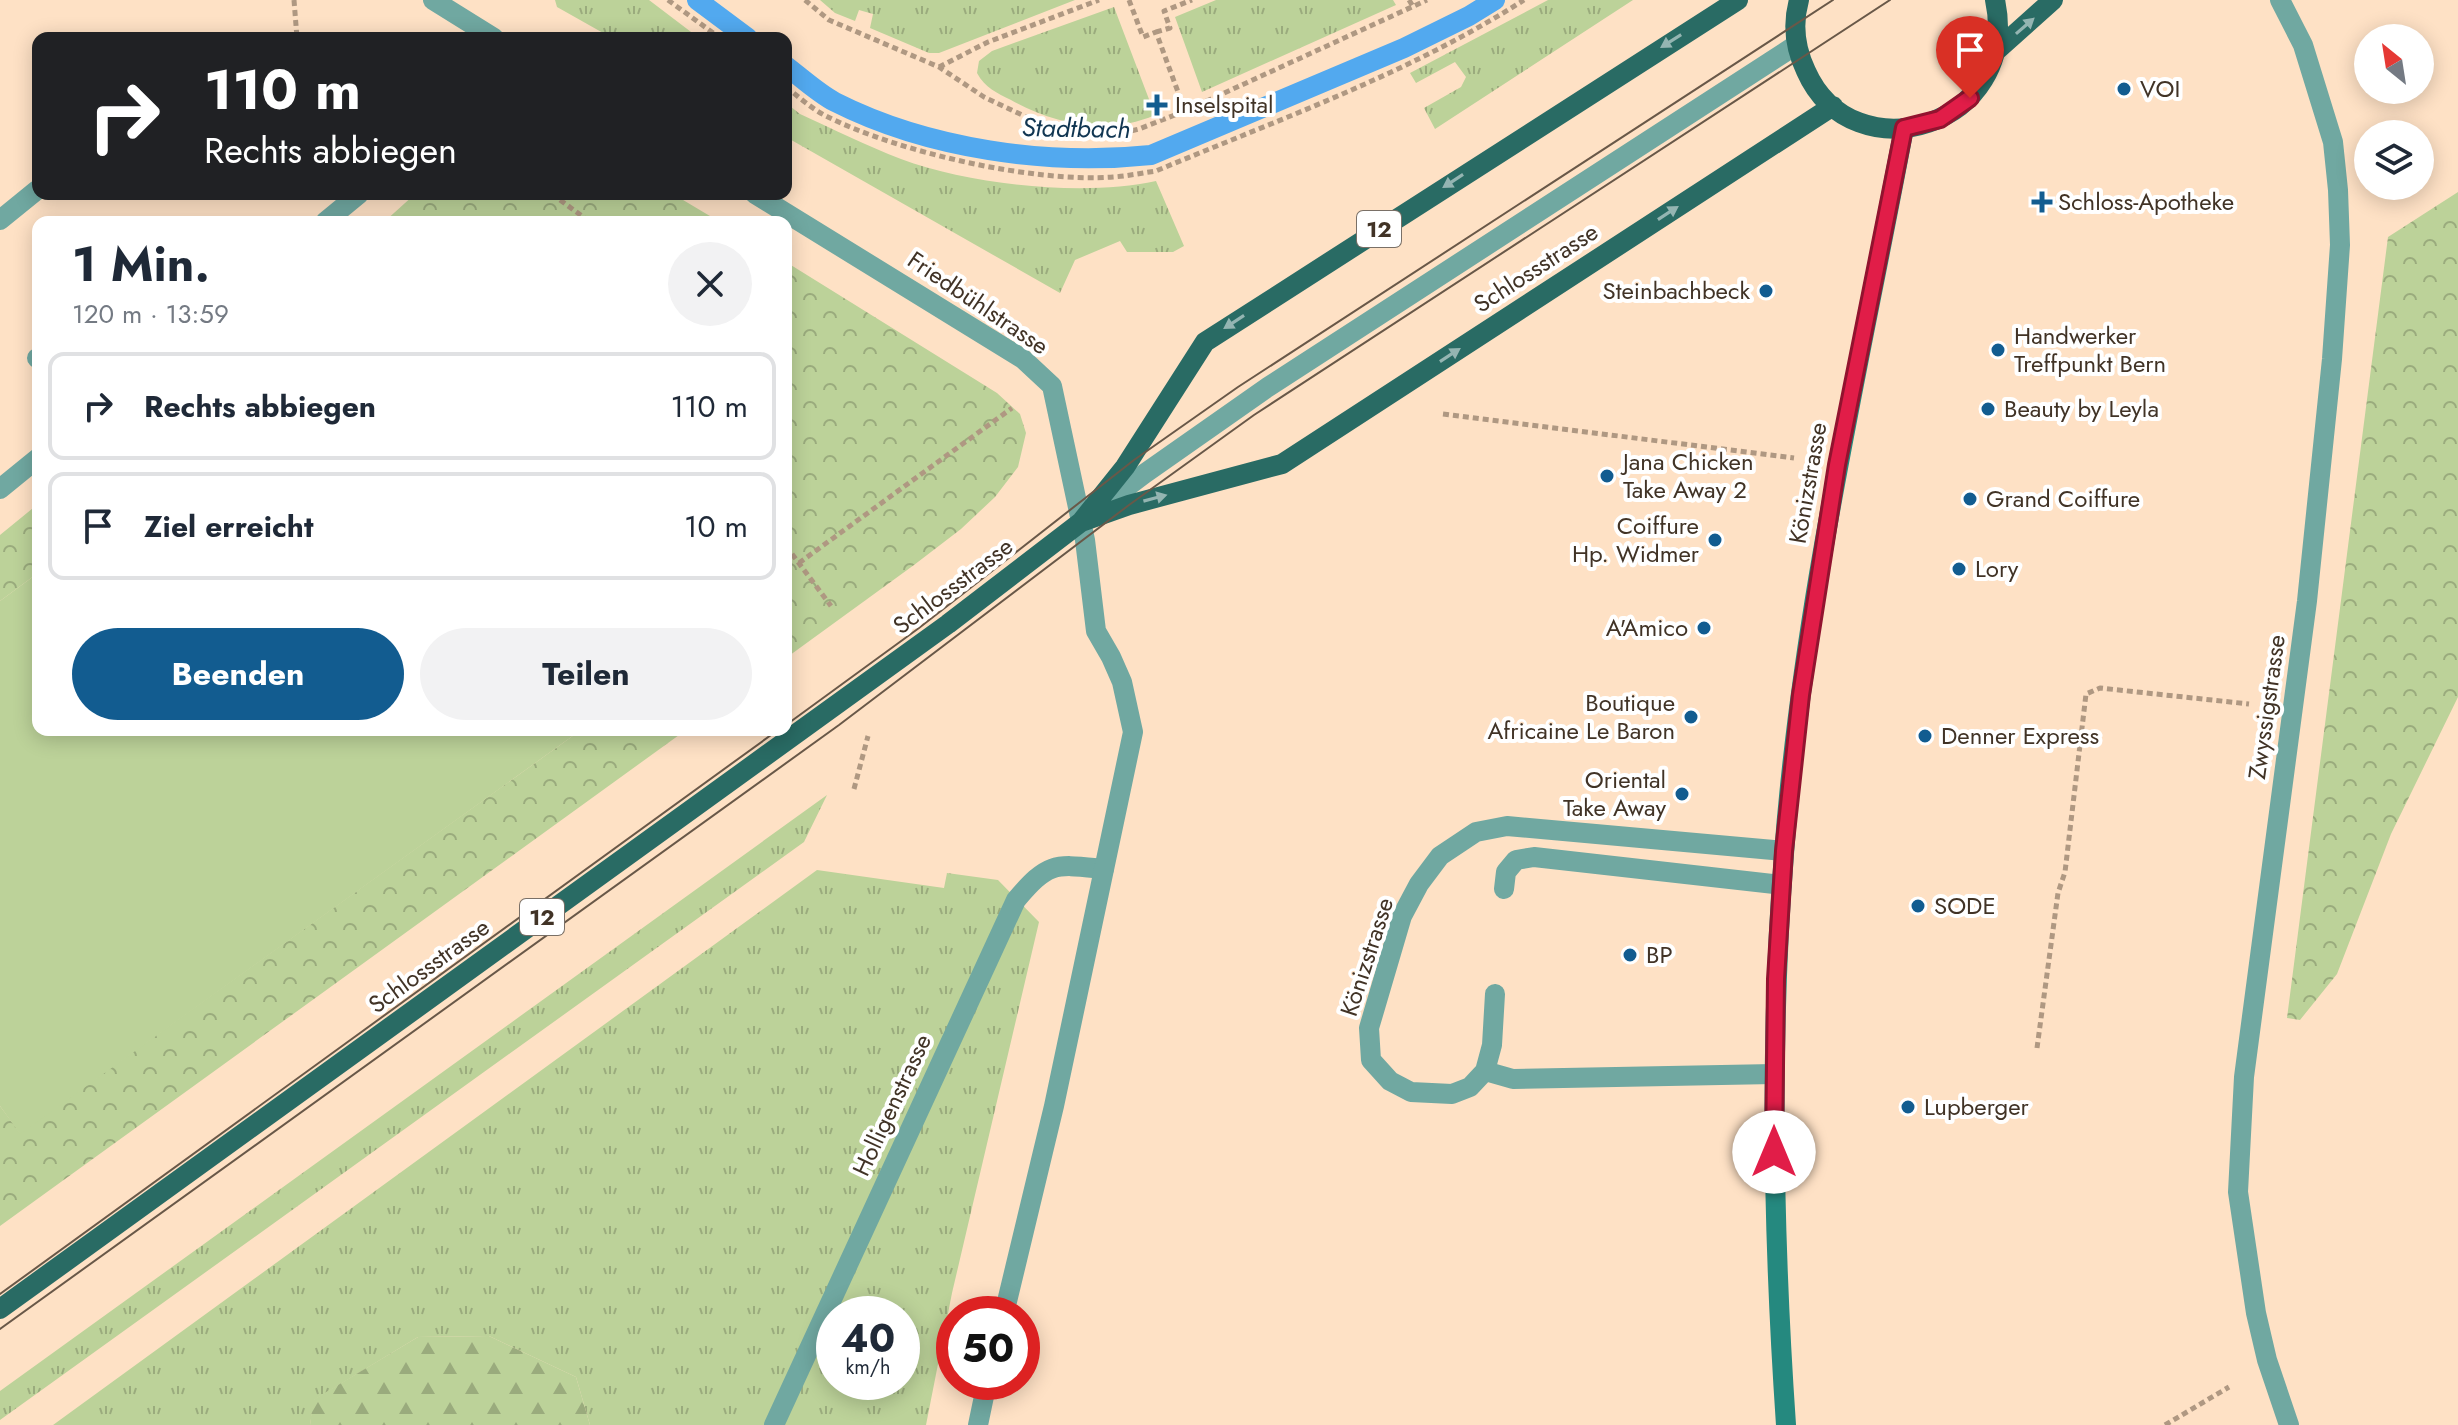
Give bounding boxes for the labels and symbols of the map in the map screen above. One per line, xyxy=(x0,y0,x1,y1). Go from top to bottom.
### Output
pin xyxy=(1936,16,2004,98)
one-way arrow xyxy=(2015,18,2035,35)
north arrow xyxy=(2354,24,2434,104)
one-way arrow xyxy=(1660,33,1682,47)
place label: VOI xyxy=(2140,71,2180,106)
marker: VOI xyxy=(2115,80,2133,98)
place label: Inselspital xyxy=(1175,87,1273,122)
marker: Inselspital xyxy=(1146,94,1168,116)
water label: Stadtbach xyxy=(1021,108,1131,148)
one-way arrow xyxy=(1442,174,1463,189)
place label: Schloss-Apotheke xyxy=(2058,184,2234,219)
marker: Schloss-Apotheke xyxy=(2033,193,2051,211)
one-way arrow xyxy=(1658,206,1679,221)
road number: 12 xyxy=(1357,211,1401,247)
street label: Schlossstrasse xyxy=(1467,214,1605,321)
street label: Friedbühlstrasse xyxy=(901,242,1056,363)
place label: Steinbachbeck xyxy=(1603,273,1750,308)
marker: Steinbachbeck xyxy=(1757,282,1775,300)
one-way arrow xyxy=(1223,315,1245,329)
place label: Handwerker Treffpunkt Bern xyxy=(2014,318,2166,381)
marker: Handwerker Treffpunkt Bern xyxy=(1989,341,2007,359)
one-way arrow xyxy=(1439,348,1461,363)
place label: Beauty by Leyla xyxy=(2004,391,2159,426)
marker: Beauty by Leyla xyxy=(1979,400,1997,418)
street label: Könizstrasse xyxy=(1780,419,1835,546)
place label: Jana Chicken Take Away 2 xyxy=(1620,444,1754,507)
marker: Jana Chicken Take Away 2 xyxy=(1598,467,1616,485)
place label: Grand Coiffure xyxy=(1986,481,2140,516)
marker: Grand Coiffure xyxy=(1961,490,1979,508)
one-way arrow xyxy=(1143,492,1168,504)
place label: Coiffure Hp. Widmer xyxy=(1572,508,1700,571)
street label: Schlossstrasse xyxy=(885,529,1020,642)
marker: Coiffure Hp. Widmer xyxy=(1706,531,1724,549)
place label: Lory xyxy=(1975,551,2019,586)
marker: Lory xyxy=(1950,560,1968,578)
place label: A'Amico xyxy=(1606,610,1688,645)
marker: A'Amico xyxy=(1695,619,1713,637)
street label: Zwyssigstrasse xyxy=(2239,632,2294,781)
place label: Boutique Africaine Le Baron xyxy=(1488,685,1675,748)
marker: Boutique Africaine Le Baron xyxy=(1682,708,1700,726)
place label: Denner Express xyxy=(1941,718,2099,753)
marker: Denner Express xyxy=(1916,727,1934,745)
place label: Oriental Take Away xyxy=(1563,762,1666,825)
marker: Oriental Take Away xyxy=(1673,785,1691,803)
place label: SODE xyxy=(1934,888,1996,923)
street label: Könizstrasse xyxy=(1331,893,1402,1021)
marker: SODE xyxy=(1909,897,1927,915)
road number: 12 xyxy=(520,899,564,935)
street label: Schlossstrasse xyxy=(361,910,496,1022)
place label: BP xyxy=(1646,937,1673,972)
marker: BP xyxy=(1621,946,1639,964)
street label: Holligenstrasse xyxy=(843,1028,940,1182)
place label: Lupberger xyxy=(1924,1089,2030,1124)
marker: Lupberger xyxy=(1899,1098,1917,1116)
position arrow xyxy=(1732,1110,1816,1194)
speed limit sign: 50 xyxy=(936,1296,1040,1400)

